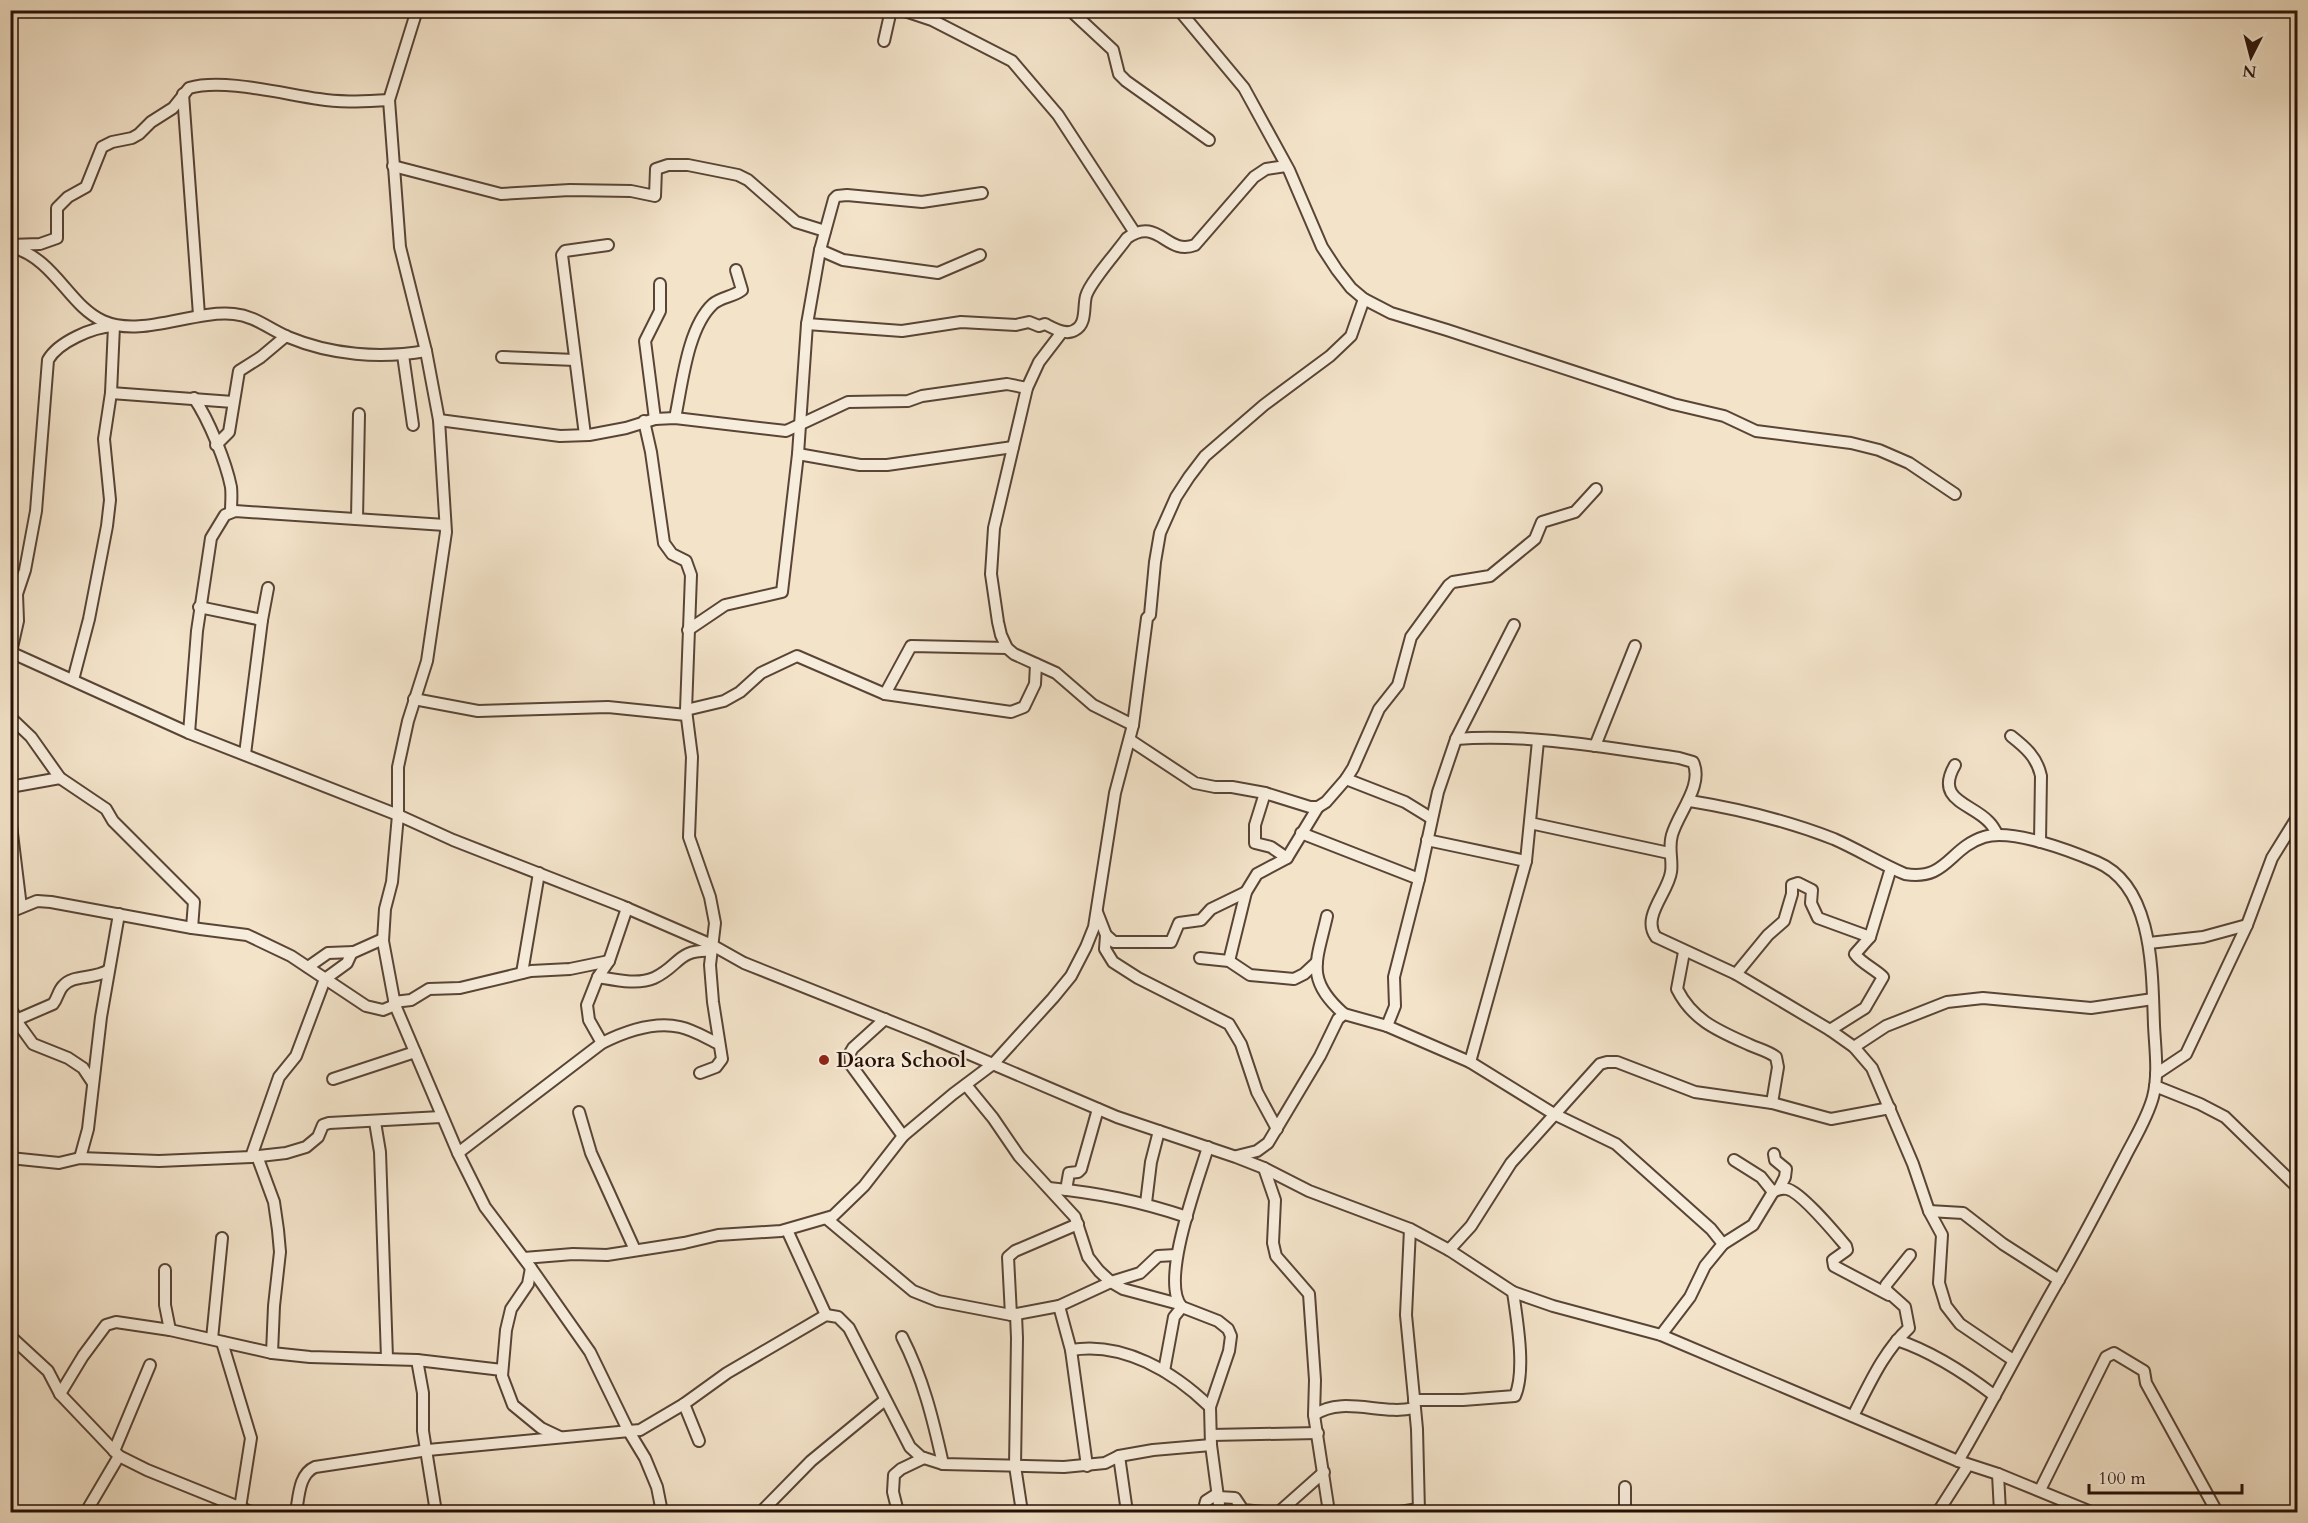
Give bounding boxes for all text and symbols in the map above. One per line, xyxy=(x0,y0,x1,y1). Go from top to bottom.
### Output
north arrow xyxy=(2221,27,2281,87)
text: N xyxy=(2241,59,2258,83)
place label: Daora School xyxy=(836,1046,966,1075)
marker: Daora School xyxy=(817,1053,831,1067)
scale bar xyxy=(2089,1457,2242,1495)
text: 100 m xyxy=(2098,1466,2146,1491)

